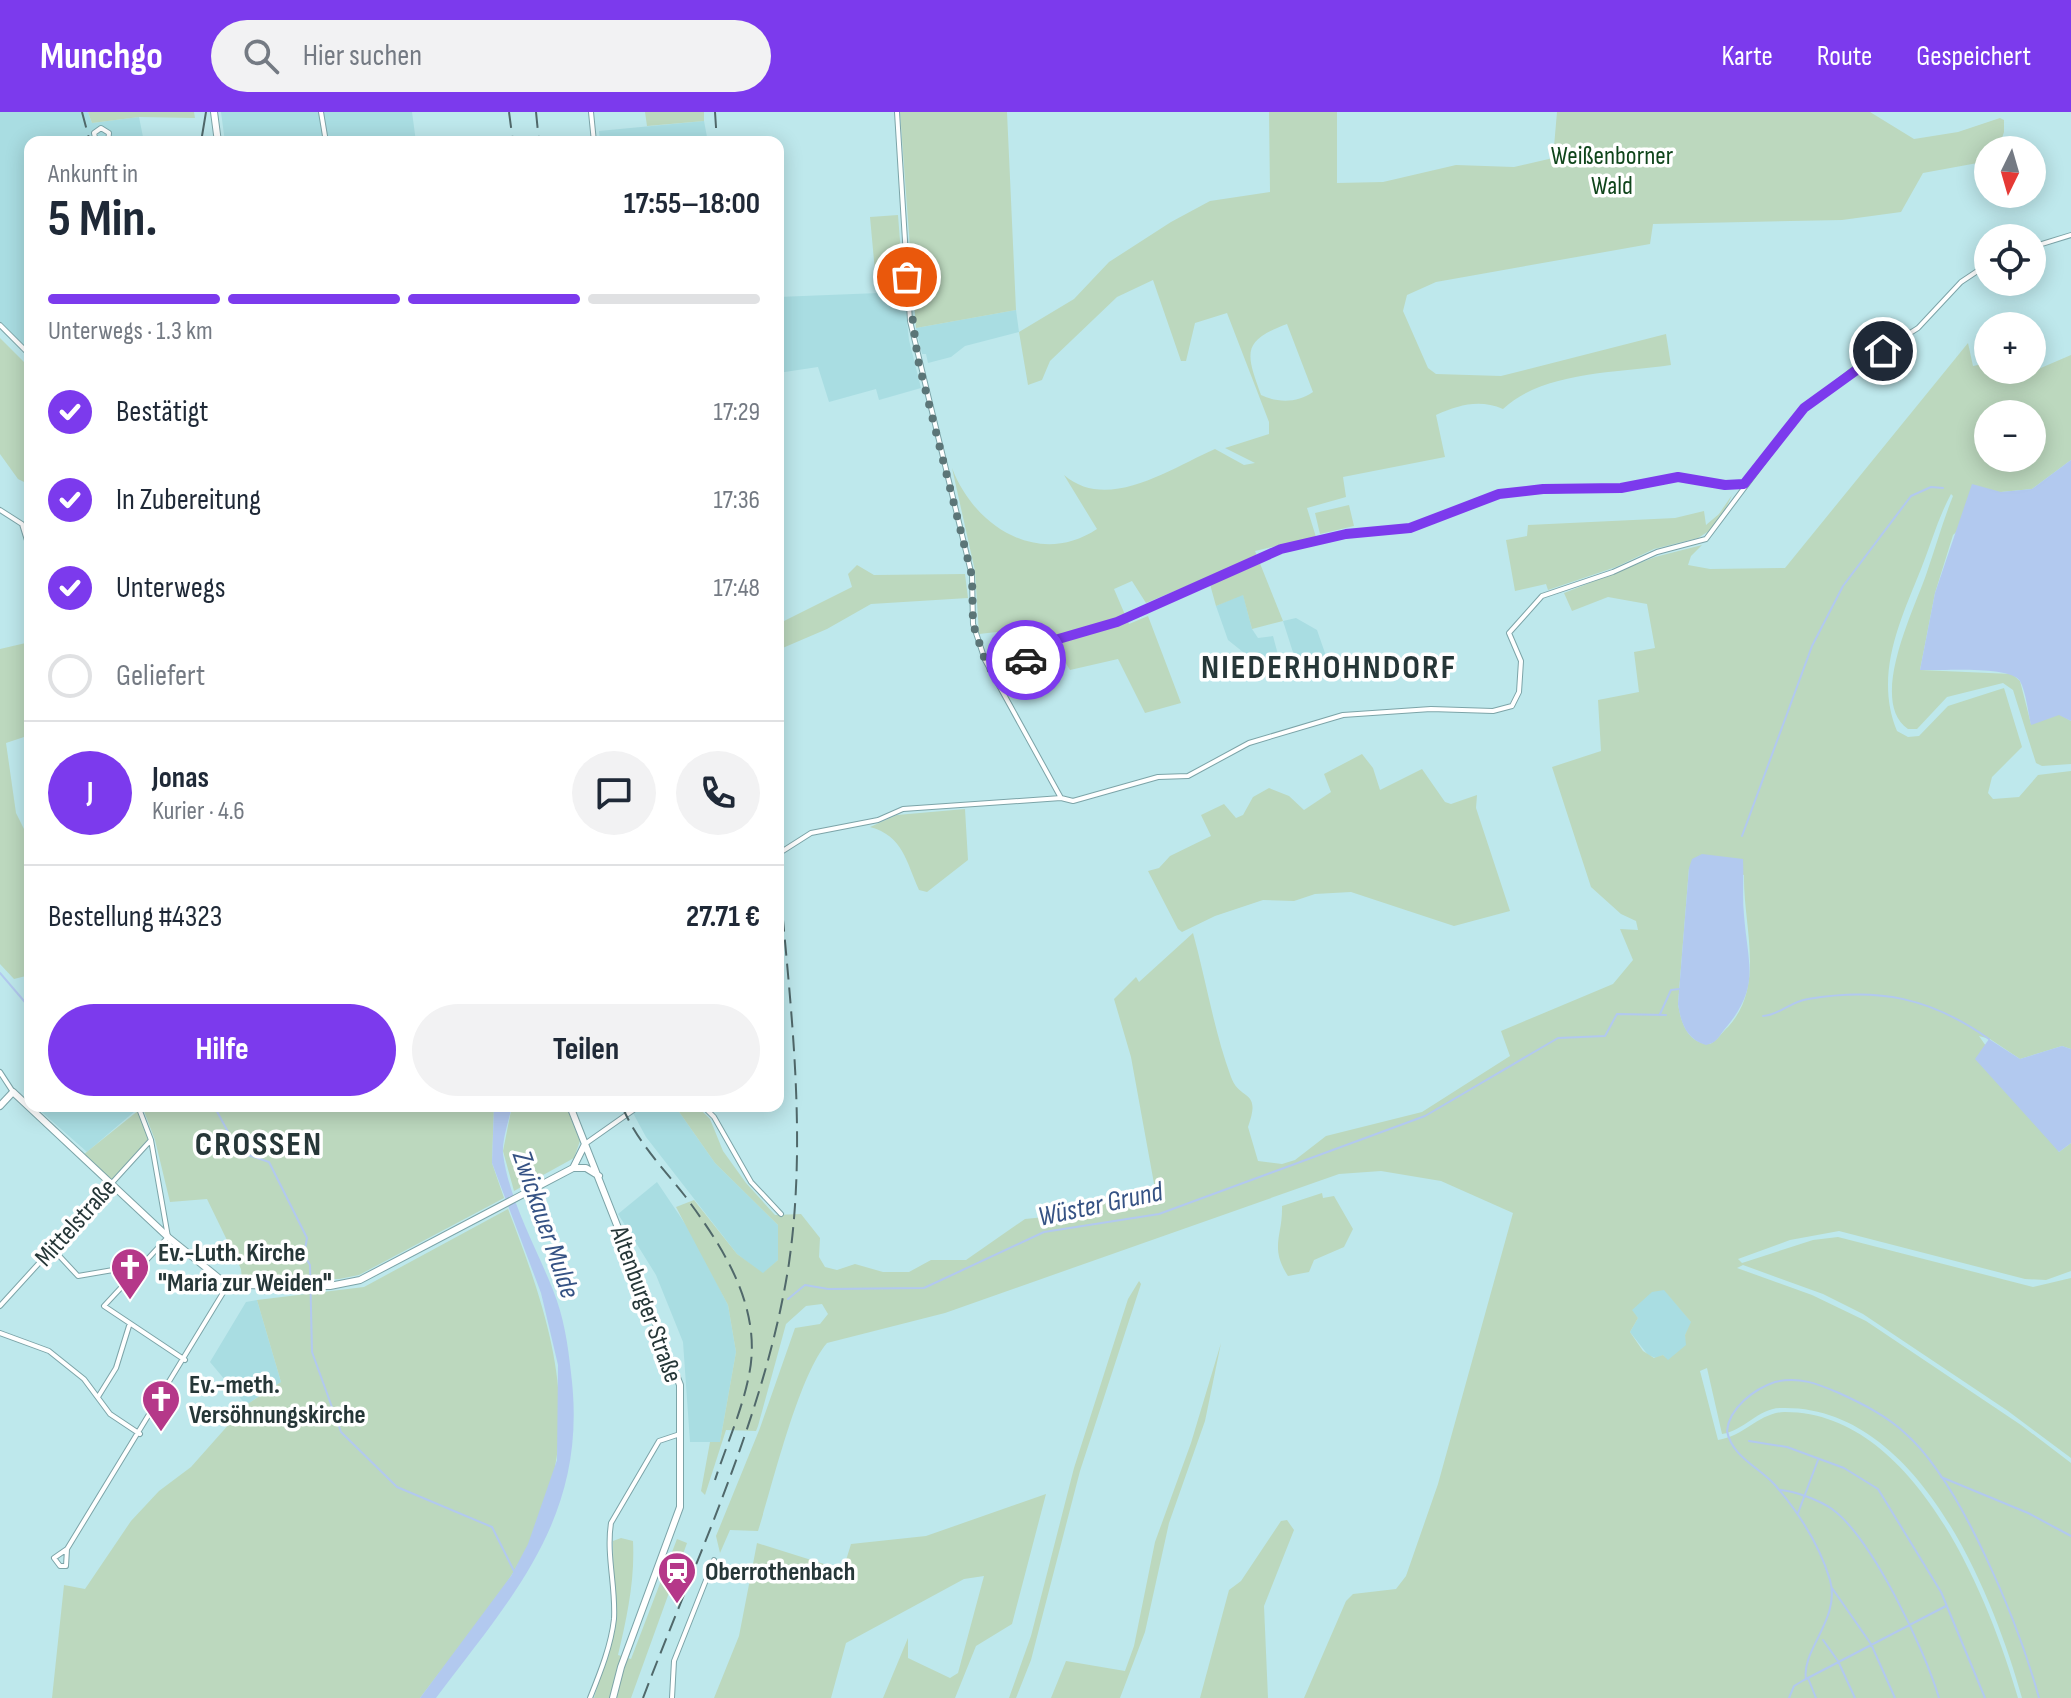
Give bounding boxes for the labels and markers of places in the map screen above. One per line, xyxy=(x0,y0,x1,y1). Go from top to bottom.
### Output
pin xyxy=(873,243,941,311)
pin xyxy=(1849,317,1917,385)
place label: Ev.-Luth. Kirche "Maria zur Weiden" xyxy=(158,1238,332,1299)
church icon: Ev.-Luth. Kirche "Maria zur Weiden" xyxy=(109,1246,151,1301)
place label: Ev.-meth. Versöhnungskirche xyxy=(189,1370,366,1431)
church icon: Ev.-meth. Versöhnungskirche xyxy=(140,1378,182,1433)
station icon: Oberrothenbach xyxy=(656,1550,698,1605)
place label: Oberrothenbach xyxy=(705,1557,855,1588)

